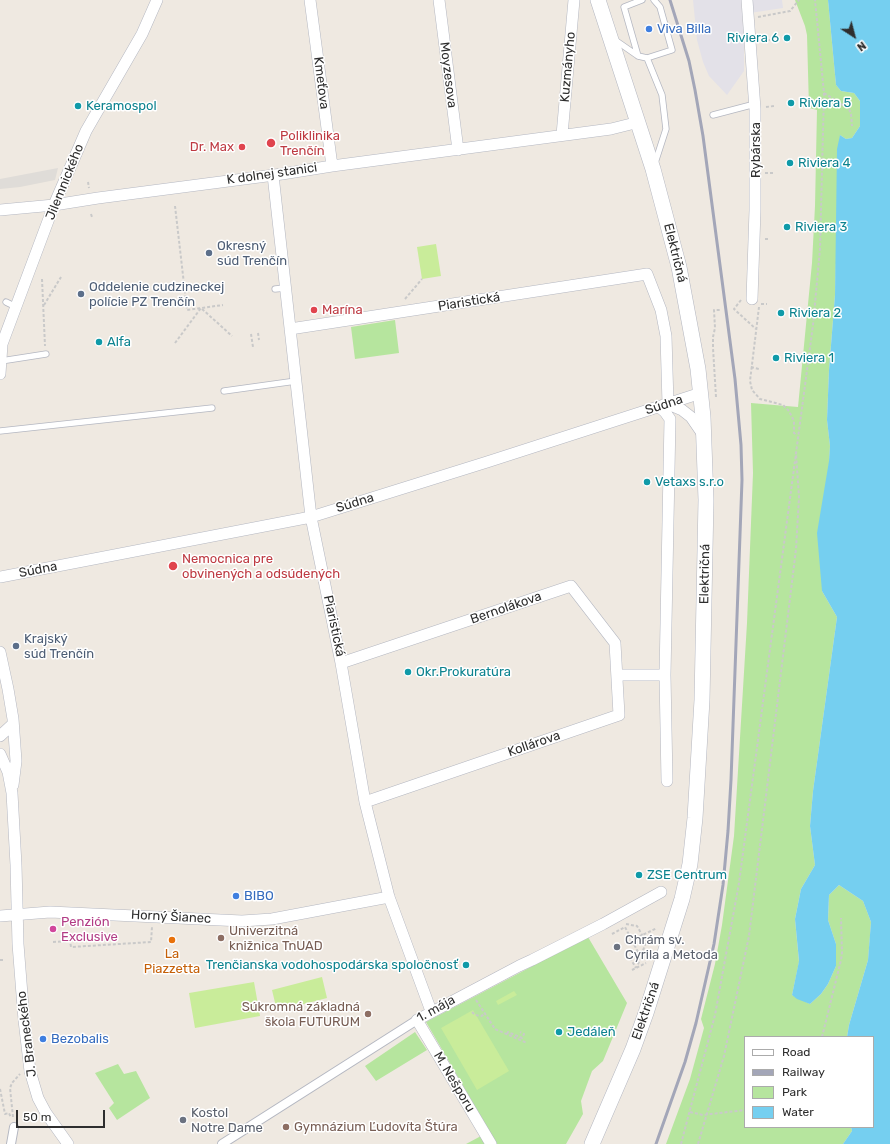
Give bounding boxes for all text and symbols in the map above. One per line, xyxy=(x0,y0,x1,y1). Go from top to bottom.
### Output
north arrow xyxy=(834,16,874,56)
place label: Viva Billa xyxy=(657,21,711,37)
marker: Viva Billa xyxy=(644,24,654,34)
place label: Riviera 6 xyxy=(727,30,779,46)
street label: Kuzmányho xyxy=(557,31,579,103)
marker: Riviera 6 xyxy=(782,33,792,43)
text: N xyxy=(854,39,868,54)
street label: Moyzesova xyxy=(436,41,460,109)
street label: Kmeťova xyxy=(310,56,332,110)
place label: Riviera 5 xyxy=(799,95,851,111)
place label: Keramospol xyxy=(86,98,157,114)
marker: Riviera 5 xyxy=(786,98,796,108)
marker: Keramospol xyxy=(73,101,83,111)
street label: Rybárska xyxy=(748,122,764,178)
place label: Poliklinika Trenčín xyxy=(280,128,340,159)
marker: Poliklinika Trenčín xyxy=(265,137,277,149)
place label: Dr. Max xyxy=(190,139,234,155)
street label: Jilemnického xyxy=(43,142,87,222)
marker: Dr. Max xyxy=(237,142,247,152)
place label: Riviera 4 xyxy=(798,155,851,171)
marker: Riviera 4 xyxy=(785,158,795,168)
street label: K dolnej stanici xyxy=(226,160,318,188)
place label: Riviera 3 xyxy=(795,219,847,235)
street label: Električná xyxy=(660,222,690,284)
marker: Riviera 3 xyxy=(782,222,792,232)
place label: Okresný súd Trenčín xyxy=(217,238,287,269)
marker: Okresný súd Trenčín xyxy=(204,248,214,258)
place label: Oddelenie cudzineckej polície PZ Trenčín xyxy=(89,279,224,310)
marker: Oddelenie cudzineckej polície PZ Trenčín xyxy=(76,289,86,299)
street label: Piaristická xyxy=(437,289,501,315)
place label: Marína xyxy=(322,302,363,318)
marker: Marína xyxy=(309,305,319,315)
place label: Riviera 2 xyxy=(789,305,841,321)
marker: Riviera 2 xyxy=(776,308,786,318)
place label: Alfa xyxy=(107,334,131,350)
marker: Alfa xyxy=(94,337,104,347)
place label: Riviera 1 xyxy=(784,350,834,366)
marker: Riviera 1 xyxy=(771,353,781,363)
street label: Súdna xyxy=(643,392,685,418)
place label: Vetaxs s.r.o xyxy=(655,474,724,490)
marker: Vetaxs s.r.o xyxy=(642,477,652,487)
street label: Súdna xyxy=(334,490,376,516)
street label: Električná xyxy=(697,544,713,604)
place label: Nemocnica pre obvinených a odsúdených xyxy=(182,551,340,582)
street label: Súdna xyxy=(18,559,58,581)
marker: Nemocnica pre obvinených a odsúdených xyxy=(167,560,179,572)
street label: Bernolákova xyxy=(468,589,544,627)
street label: Piaristická xyxy=(320,594,348,658)
place label: Krajský súd Trenčín xyxy=(24,631,94,662)
marker: Krajský súd Trenčín xyxy=(11,641,21,651)
place label: Okr.Prokuratúra xyxy=(416,664,511,680)
marker: Okr.Prokuratúra xyxy=(403,667,413,677)
street label: Kollárova xyxy=(506,728,562,760)
place label: ZSE Centrum xyxy=(647,867,727,883)
marker: ZSE Centrum xyxy=(634,870,644,880)
place label: BIBO xyxy=(244,888,274,904)
marker: BIBO xyxy=(231,891,241,901)
street label: Horný Šianec xyxy=(130,907,212,927)
place label: Penzión Exclusive xyxy=(61,914,118,945)
place label: Univerzitná knižnica TnUAD xyxy=(229,923,323,954)
marker: Penzión Exclusive xyxy=(48,924,58,934)
place label: Chrám sv. Cyrila a Metoda xyxy=(625,932,718,963)
marker: Univerzitná knižnica TnUAD xyxy=(216,933,226,943)
marker: La Piazzetta xyxy=(167,935,177,945)
marker: Chrám sv. Cyrila a Metoda xyxy=(612,942,622,952)
place label: La Piazzetta xyxy=(144,946,200,977)
place label: Trenčianska vodohospodárska spoločnosť xyxy=(206,957,458,973)
marker: Trenčianska vodohospodárska spoločnosť xyxy=(461,960,471,970)
street label: Električná xyxy=(629,980,663,1042)
street label: J. Braneckého xyxy=(14,990,40,1078)
street label: 1. mája xyxy=(414,992,458,1026)
place label: Súkromná základná škola FUTURUM xyxy=(242,999,360,1030)
marker: Súkromná základná škola FUTURUM xyxy=(363,1009,373,1019)
place label: Jedáleň xyxy=(567,1024,616,1040)
marker: Jedáleň xyxy=(554,1027,564,1037)
place label: Bezobalis xyxy=(51,1031,109,1047)
marker: Bezobalis xyxy=(38,1034,48,1044)
legend xyxy=(744,1036,874,1128)
text: Road xyxy=(782,1045,810,1059)
street label: M. Nešporu xyxy=(430,1049,478,1115)
text: Railway xyxy=(782,1065,825,1079)
text: Park xyxy=(782,1085,807,1099)
scale bar xyxy=(18,1102,107,1128)
place label: Kostol Notre Dame xyxy=(191,1105,263,1136)
text: Water xyxy=(782,1105,814,1119)
text: 50 m xyxy=(23,1110,51,1124)
marker: Kostol Notre Dame xyxy=(178,1115,188,1125)
place label: Gymnázium Ľudovíta Štúra xyxy=(294,1119,458,1135)
marker: Gymnázium Ľudovíta Štúra xyxy=(281,1122,291,1132)

